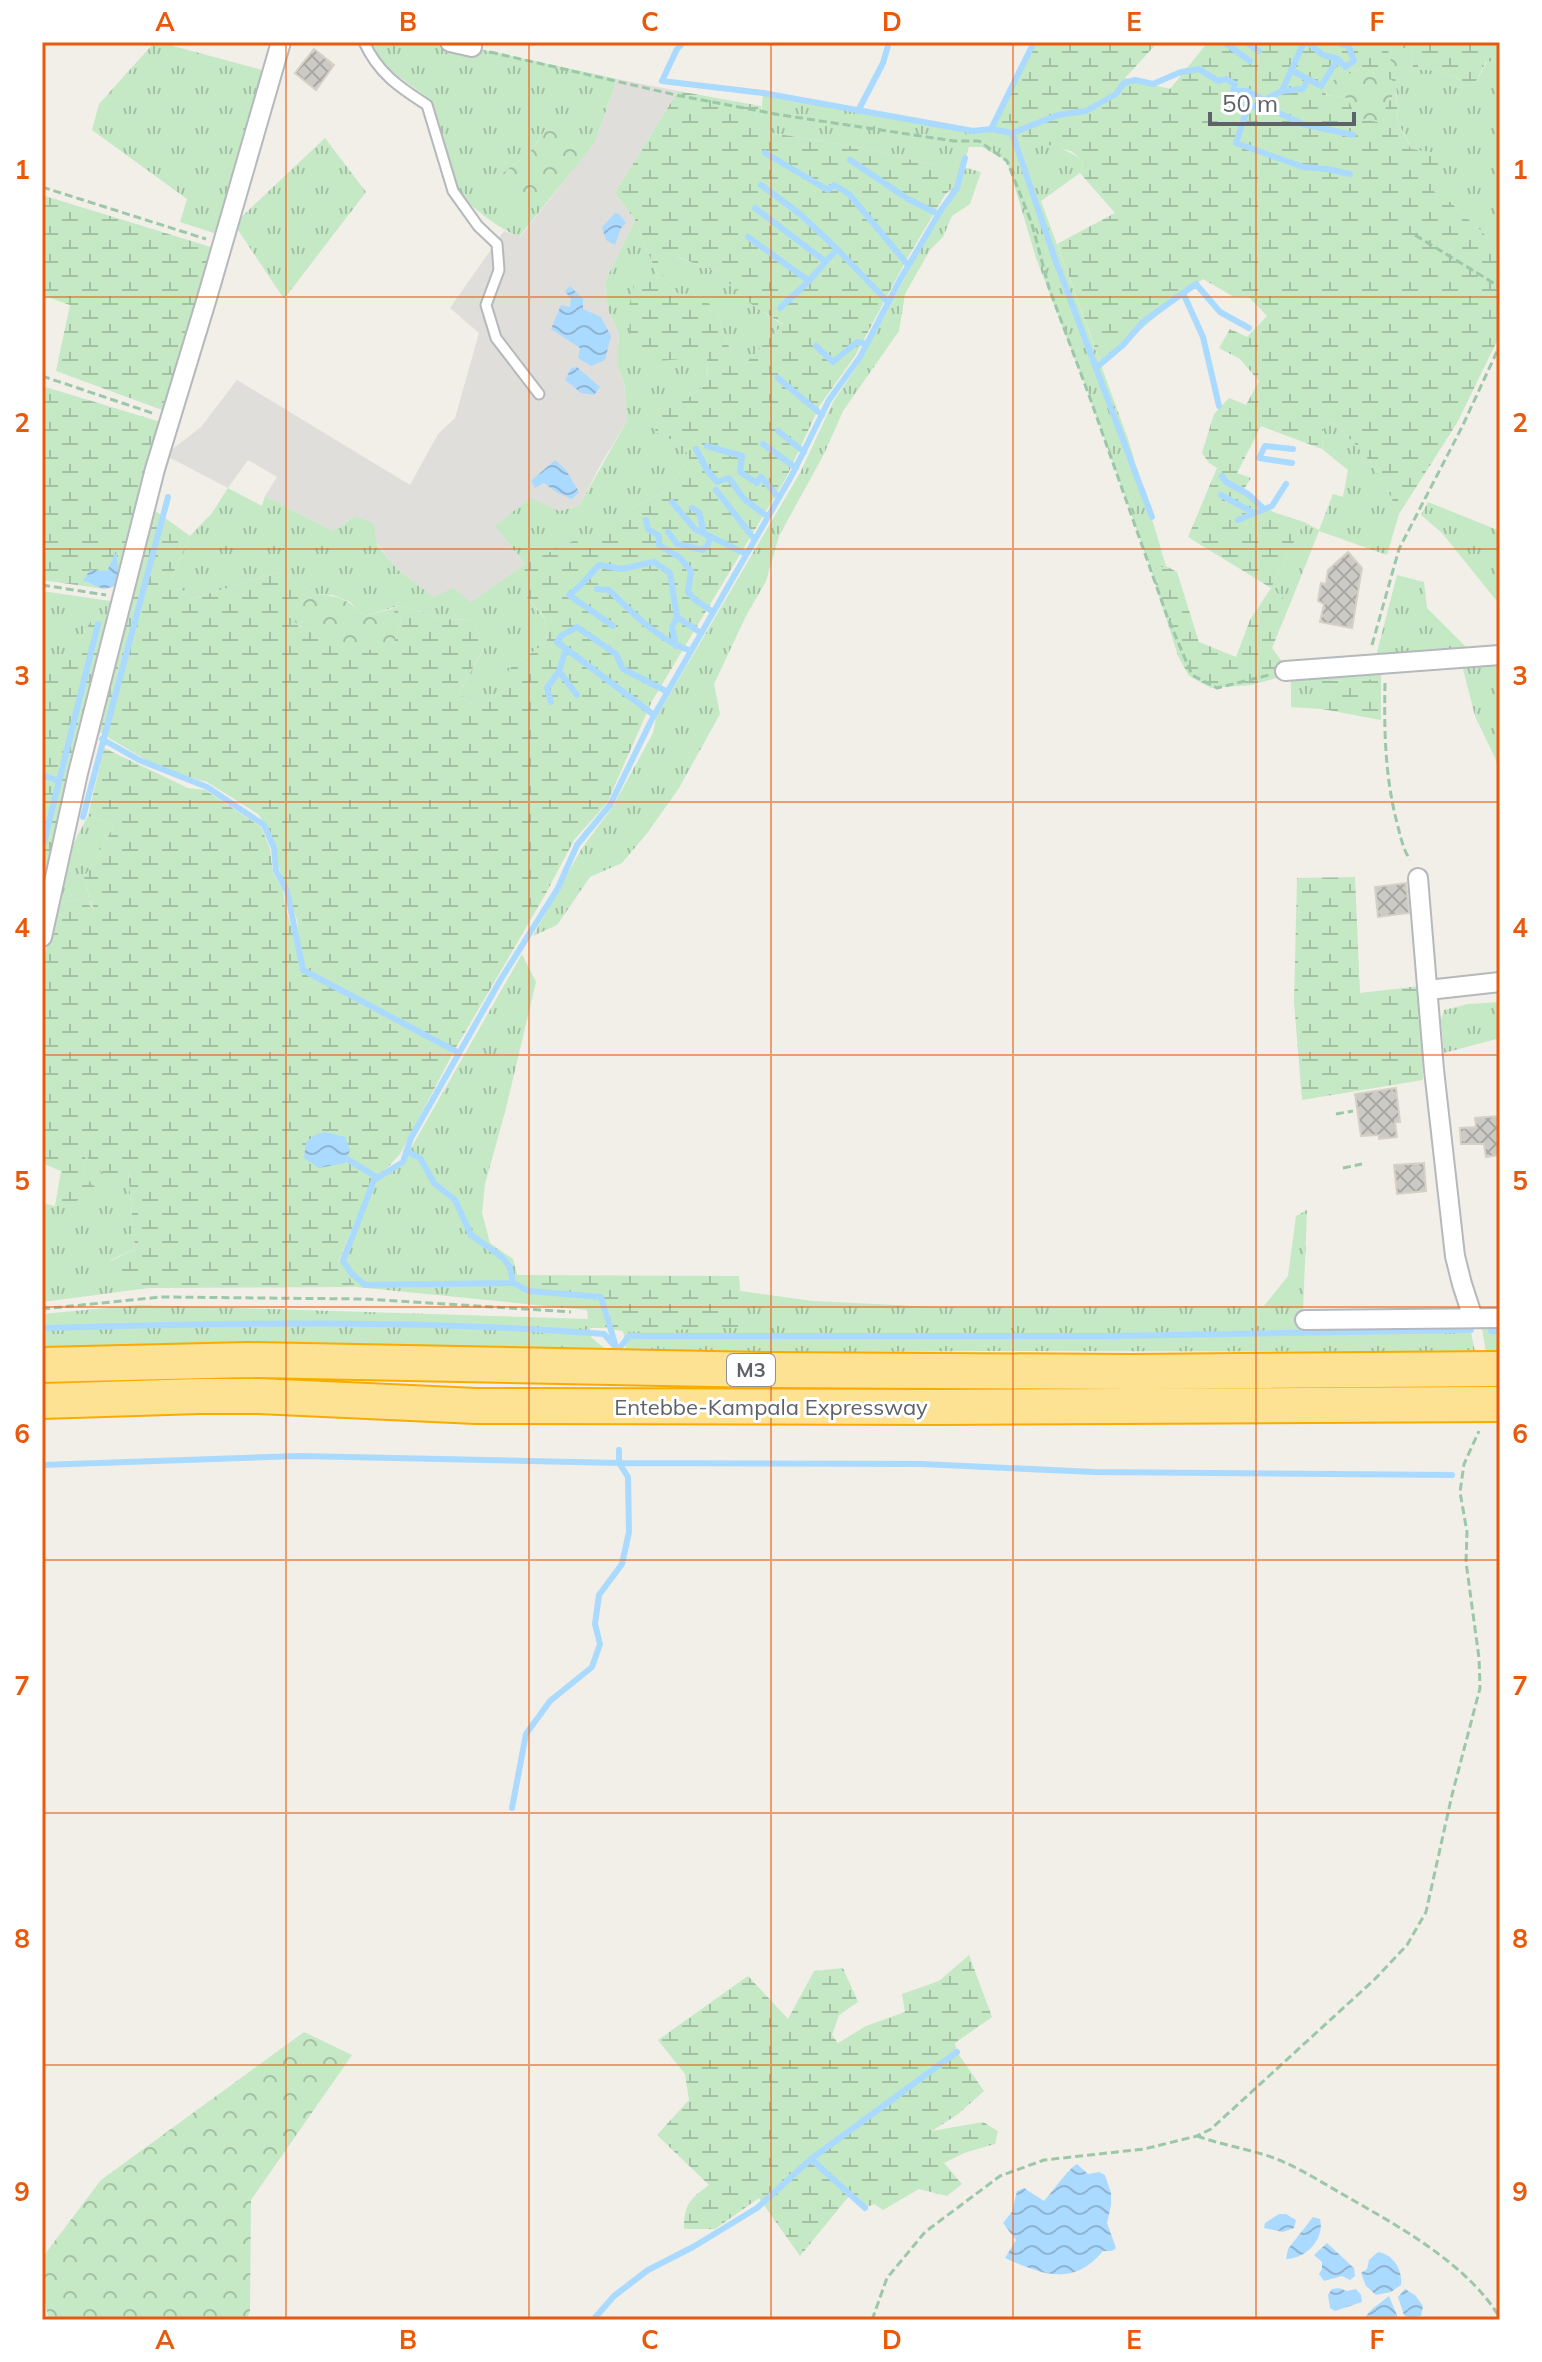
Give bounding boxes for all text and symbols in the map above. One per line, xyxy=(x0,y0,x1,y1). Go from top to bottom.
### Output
text: A xyxy=(155,5,175,38)
text: B xyxy=(399,5,417,38)
text: C xyxy=(641,5,659,38)
text: D xyxy=(882,5,902,38)
text: E xyxy=(1126,5,1142,38)
text: F xyxy=(1370,5,1385,38)
scale bar xyxy=(1210,76,1354,126)
text: 50 m xyxy=(1222,88,1278,118)
text: 1 xyxy=(14,153,30,186)
text: 1 xyxy=(1512,153,1528,186)
text: 2 xyxy=(14,406,30,439)
text: 2 xyxy=(1512,406,1528,439)
text: 3 xyxy=(14,659,30,692)
text: 3 xyxy=(1512,659,1528,692)
text: 4 xyxy=(14,911,30,944)
text: 4 xyxy=(1512,911,1528,944)
text: 5 xyxy=(14,1164,30,1197)
text: 5 xyxy=(1512,1164,1528,1197)
road number: M3 xyxy=(727,1354,775,1386)
street label: Entebbe-Kampala Expressway xyxy=(614,1393,928,1421)
text: 6 xyxy=(14,1417,30,1450)
text: 6 xyxy=(1512,1417,1528,1450)
text: 7 xyxy=(14,1669,30,1702)
text: 7 xyxy=(1512,1669,1528,1702)
text: 8 xyxy=(14,1922,30,1955)
text: 8 xyxy=(1512,1922,1528,1955)
text: 9 xyxy=(14,2175,30,2208)
text: 9 xyxy=(1512,2175,1528,2208)
text: A xyxy=(155,2323,175,2356)
text: B xyxy=(399,2323,417,2356)
text: C xyxy=(641,2323,659,2356)
text: D xyxy=(882,2323,902,2356)
text: E xyxy=(1126,2323,1142,2356)
text: F xyxy=(1370,2323,1385,2356)

